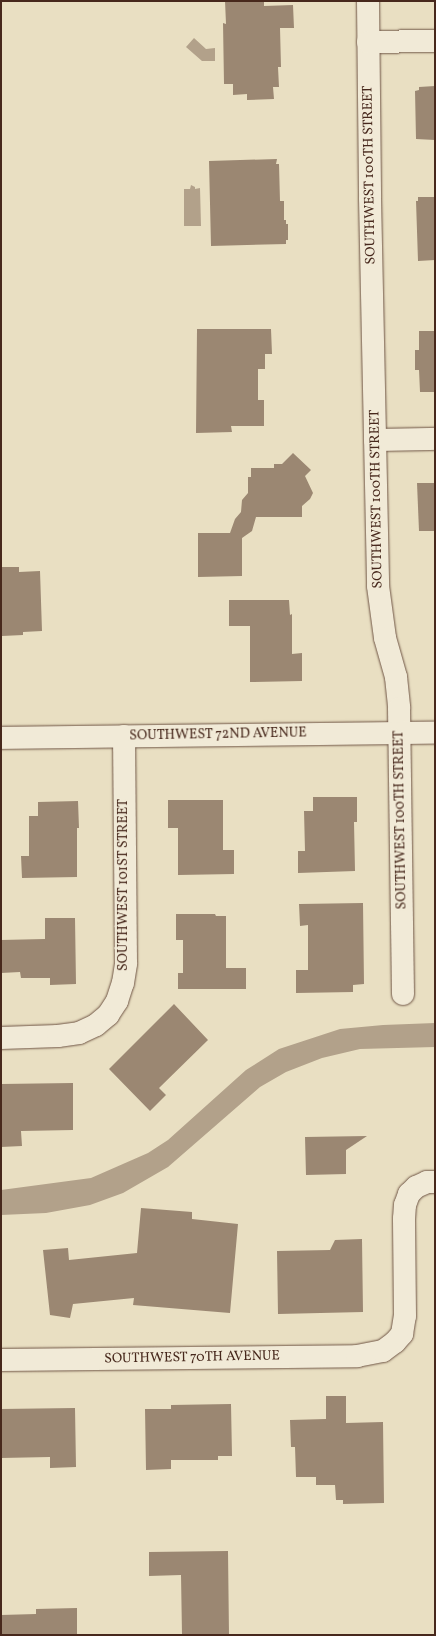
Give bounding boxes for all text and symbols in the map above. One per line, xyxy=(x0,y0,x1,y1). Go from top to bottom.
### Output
street label: SOUTHWEST 100TH STREET xyxy=(360,85,380,265)
street label: SOUTHWEST 100TH STREET xyxy=(367,409,387,589)
street label: SOUTHWEST 72ND AVENUE xyxy=(129,725,307,745)
street label: SOUTHWEST 100TH STREET xyxy=(391,730,411,910)
street label: SOUTHWEST 101ST STREET xyxy=(116,798,132,972)
street label: SOUTHWEST 70TH AVENUE xyxy=(104,1348,280,1368)

